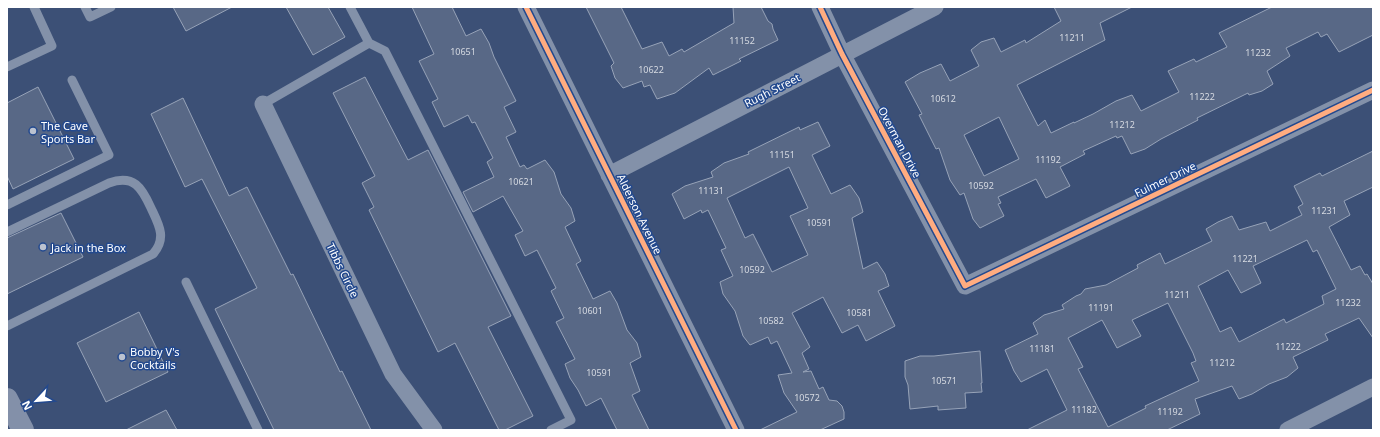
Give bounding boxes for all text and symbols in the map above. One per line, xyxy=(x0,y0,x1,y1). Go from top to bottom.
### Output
house number: 11211 xyxy=(1059,31,1085,44)
house number: 11152 xyxy=(729,34,755,47)
house number: 10651 xyxy=(450,45,476,58)
house number: 11232 xyxy=(1245,46,1271,59)
house number: 10622 xyxy=(638,63,664,76)
street label: Rugh Street xyxy=(742,70,803,110)
house number: 11222 xyxy=(1189,90,1215,103)
house number: 10612 xyxy=(930,92,956,105)
street label: Overman Drive xyxy=(875,104,925,180)
place label: The Cave Sports Bar xyxy=(41,118,95,146)
house number: 11212 xyxy=(1109,118,1135,131)
marker: The Cave Sports Bar xyxy=(28,126,38,136)
house number: 11151 xyxy=(769,148,795,161)
house number: 11192 xyxy=(1035,153,1061,166)
street label: Fulmer Drive xyxy=(1132,158,1198,200)
street label: Alderson Avenue xyxy=(614,171,666,257)
house number: 10621 xyxy=(508,175,534,188)
house number: 10592 xyxy=(968,179,994,192)
house number: 11131 xyxy=(698,184,724,197)
house number: 11231 xyxy=(1311,204,1337,217)
house number: 10591 xyxy=(806,216,832,229)
place label: Jack in the Box xyxy=(50,240,126,255)
street label: Tibbs Circle xyxy=(323,240,363,300)
marker: Jack in the Box xyxy=(38,242,48,252)
house number: 11221 xyxy=(1232,252,1258,265)
house number: 10592 xyxy=(739,263,765,276)
house number: 11211 xyxy=(1164,288,1190,301)
house number: 11232 xyxy=(1335,296,1361,309)
house number: 11191 xyxy=(1088,301,1114,314)
house number: 10601 xyxy=(577,304,603,317)
house number: 10581 xyxy=(846,306,872,319)
house number: 10582 xyxy=(758,314,784,327)
house number: 11222 xyxy=(1275,340,1301,353)
house number: 11181 xyxy=(1029,342,1055,355)
place label: Bobby V's Cocktails xyxy=(130,344,180,372)
marker: Bobby V's Cocktails xyxy=(117,352,127,362)
house number: 11212 xyxy=(1209,356,1235,369)
house number: 10591 xyxy=(586,366,612,379)
house number: 10571 xyxy=(931,374,957,387)
north arrow xyxy=(16,381,56,421)
house number: 10572 xyxy=(794,391,820,404)
text: N xyxy=(18,398,35,413)
house number: 11182 xyxy=(1071,403,1097,416)
house number: 11192 xyxy=(1157,405,1183,418)

